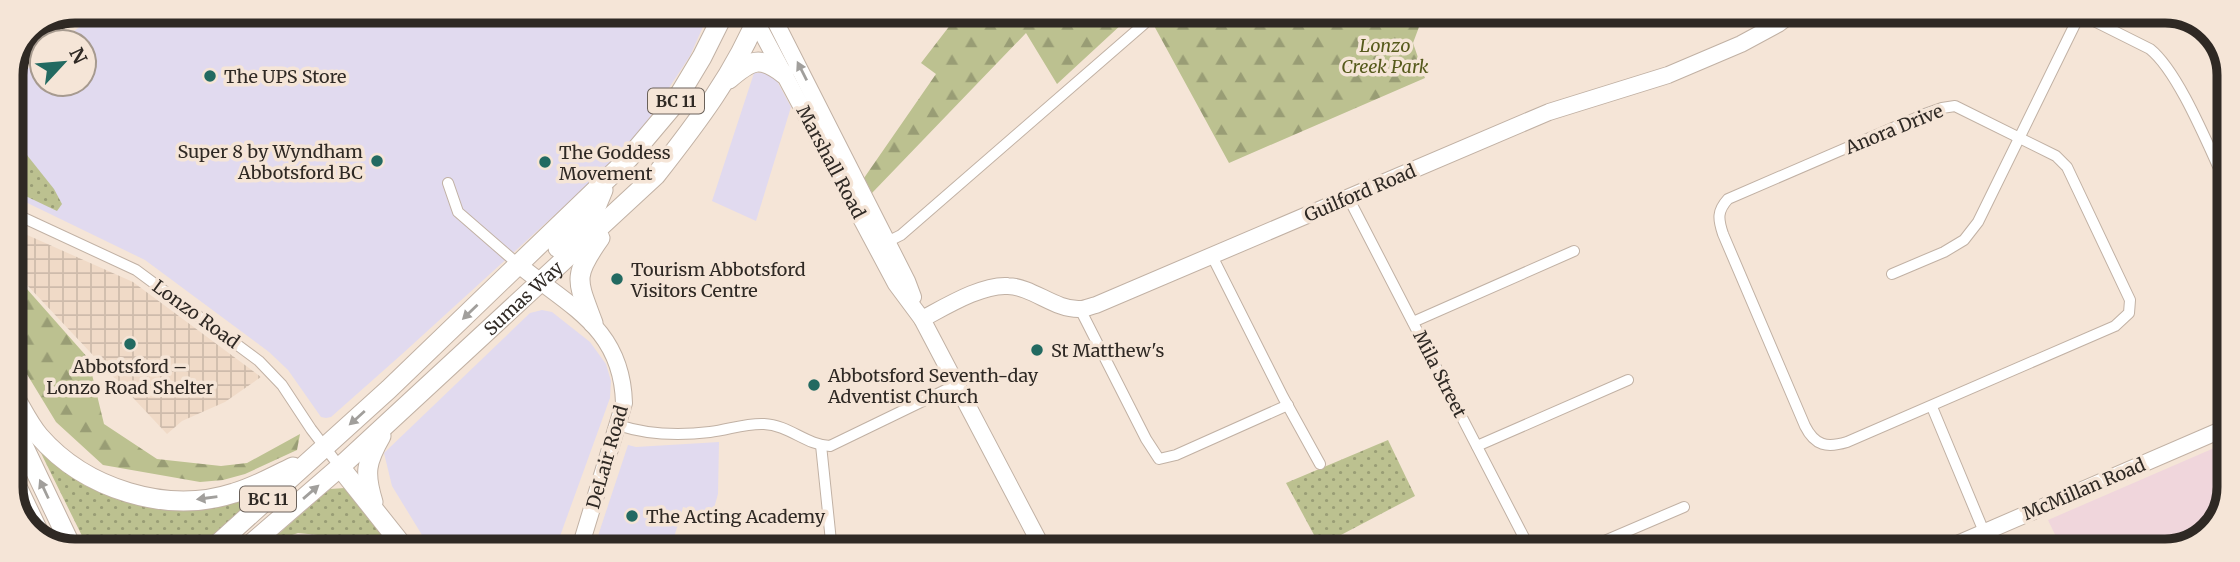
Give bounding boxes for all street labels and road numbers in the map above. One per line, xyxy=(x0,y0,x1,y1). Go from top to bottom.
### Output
road number: BC 11 xyxy=(648,88,704,114)
street label: Anora Drive xyxy=(1841,99,1946,159)
street label: Marshall Road xyxy=(792,102,871,223)
street label: Guilford Road xyxy=(1301,159,1419,227)
street label: Sumas Way xyxy=(479,255,568,340)
street label: Lonzo Road xyxy=(148,275,244,353)
street label: Mila Street xyxy=(1408,327,1472,421)
street label: DeLair Road xyxy=(581,403,633,511)
street label: McMillan Road xyxy=(2019,453,2149,525)
road number: BC 11 xyxy=(240,486,296,512)

